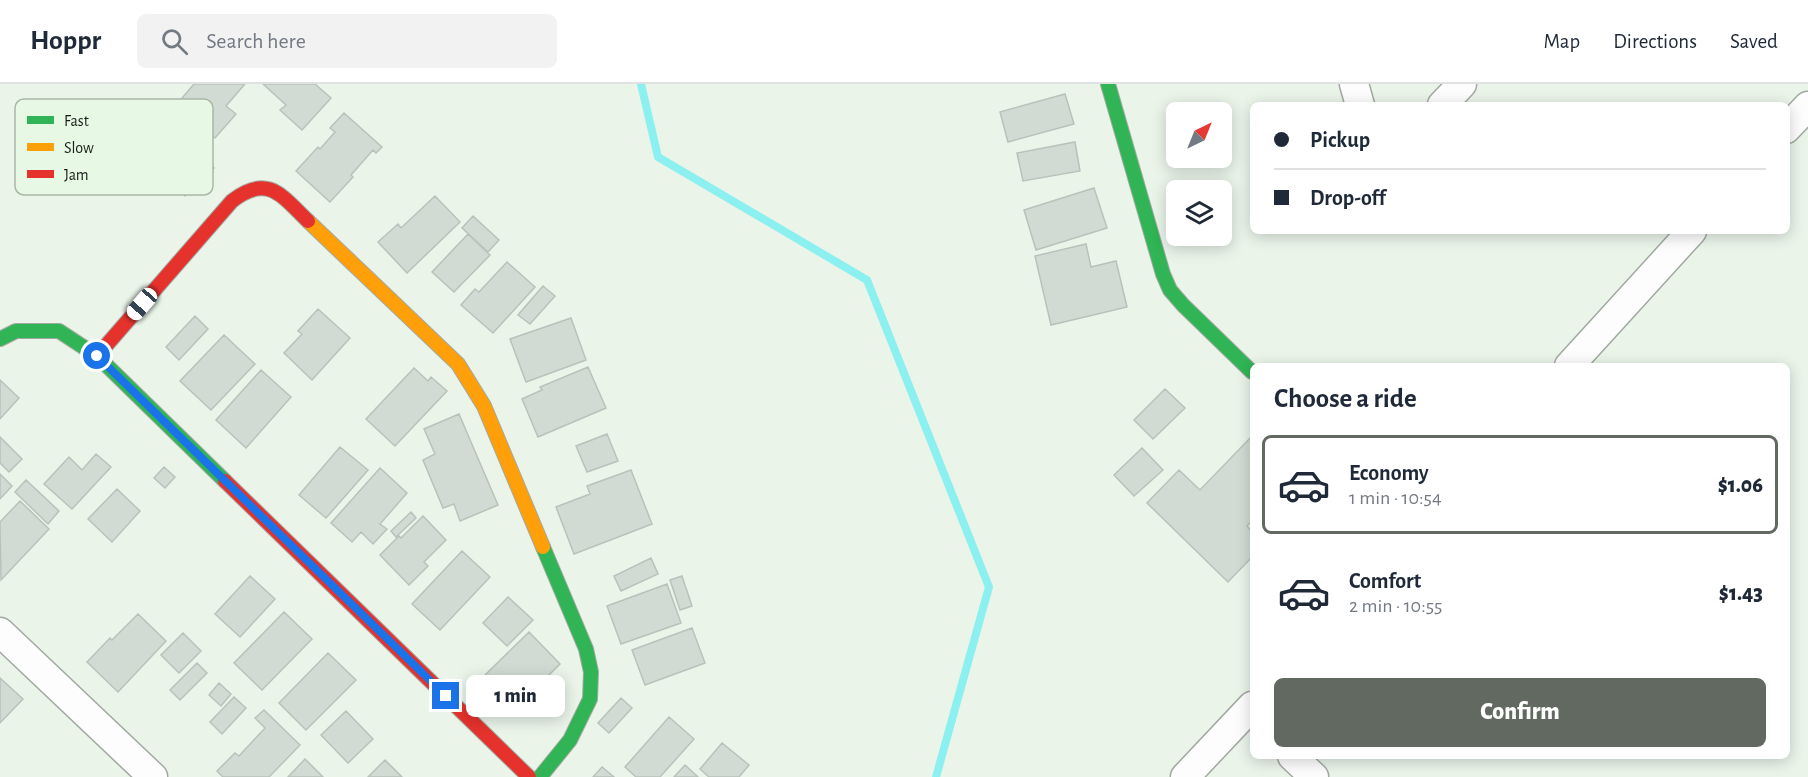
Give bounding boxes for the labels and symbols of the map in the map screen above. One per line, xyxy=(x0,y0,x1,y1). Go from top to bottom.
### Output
legend xyxy=(15,99,213,195)
north arrow xyxy=(1166,102,1232,168)
text: Fast xyxy=(64,113,89,129)
text: Slow xyxy=(64,140,94,156)
text: Jam xyxy=(64,167,89,183)
car xyxy=(123,285,161,323)
route start xyxy=(83,342,110,369)
callout: 1 min xyxy=(467,675,566,717)
route end xyxy=(432,682,459,709)

